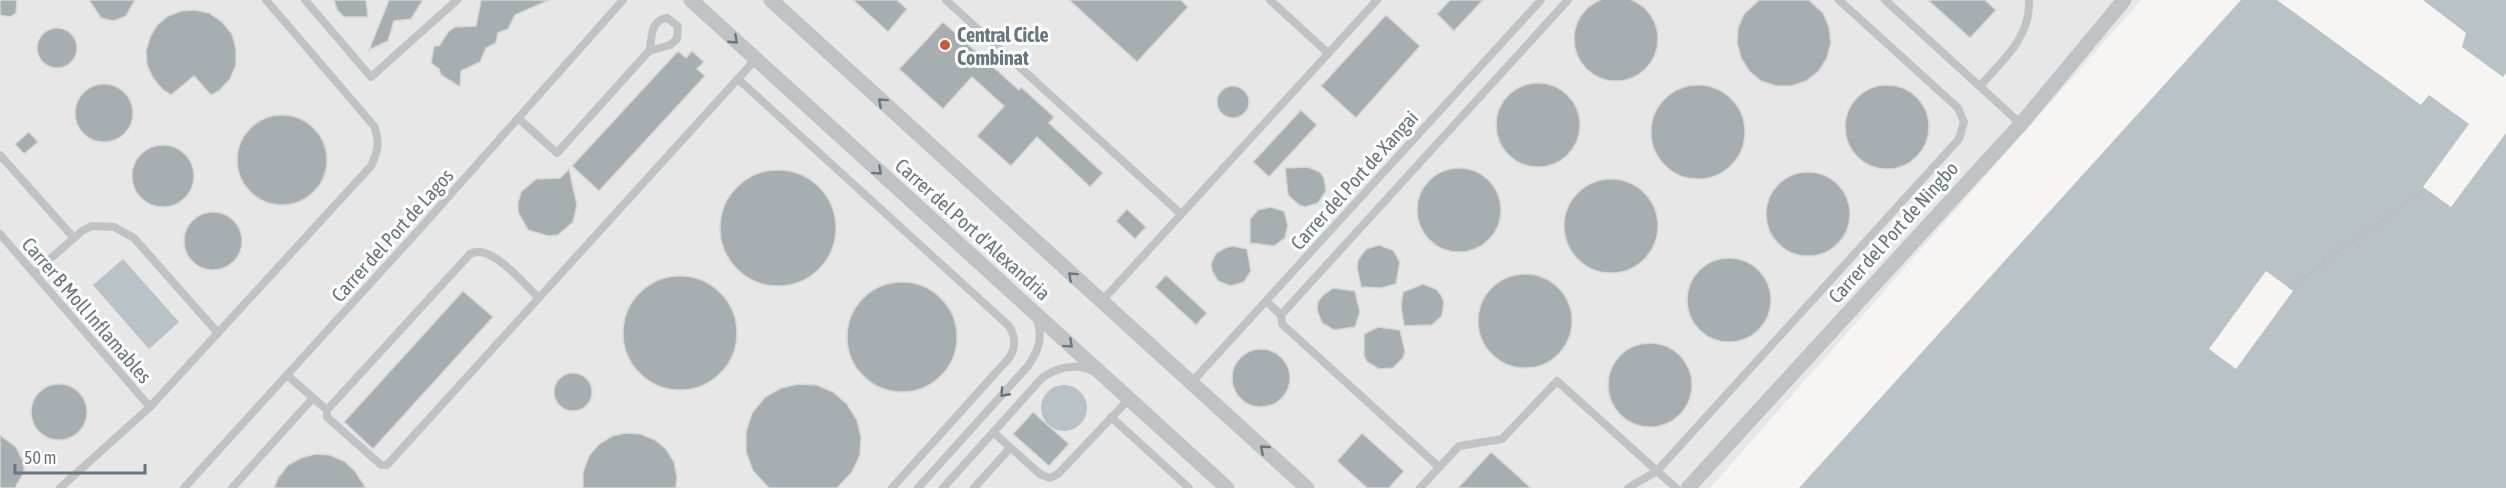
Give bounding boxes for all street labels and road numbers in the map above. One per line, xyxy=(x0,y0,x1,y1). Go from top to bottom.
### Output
street label: Carrer del Port de Xangai xyxy=(1286,106,1422,254)
street label: Carrer del Port d'Alexandria xyxy=(891,153,1055,305)
street label: Carrer del Port de Ningbo xyxy=(1823,156,1963,308)
street label: Carrer del Port de Lagos xyxy=(326,164,458,306)
street label: Carrer B Moll Inflamables xyxy=(17,232,157,388)

